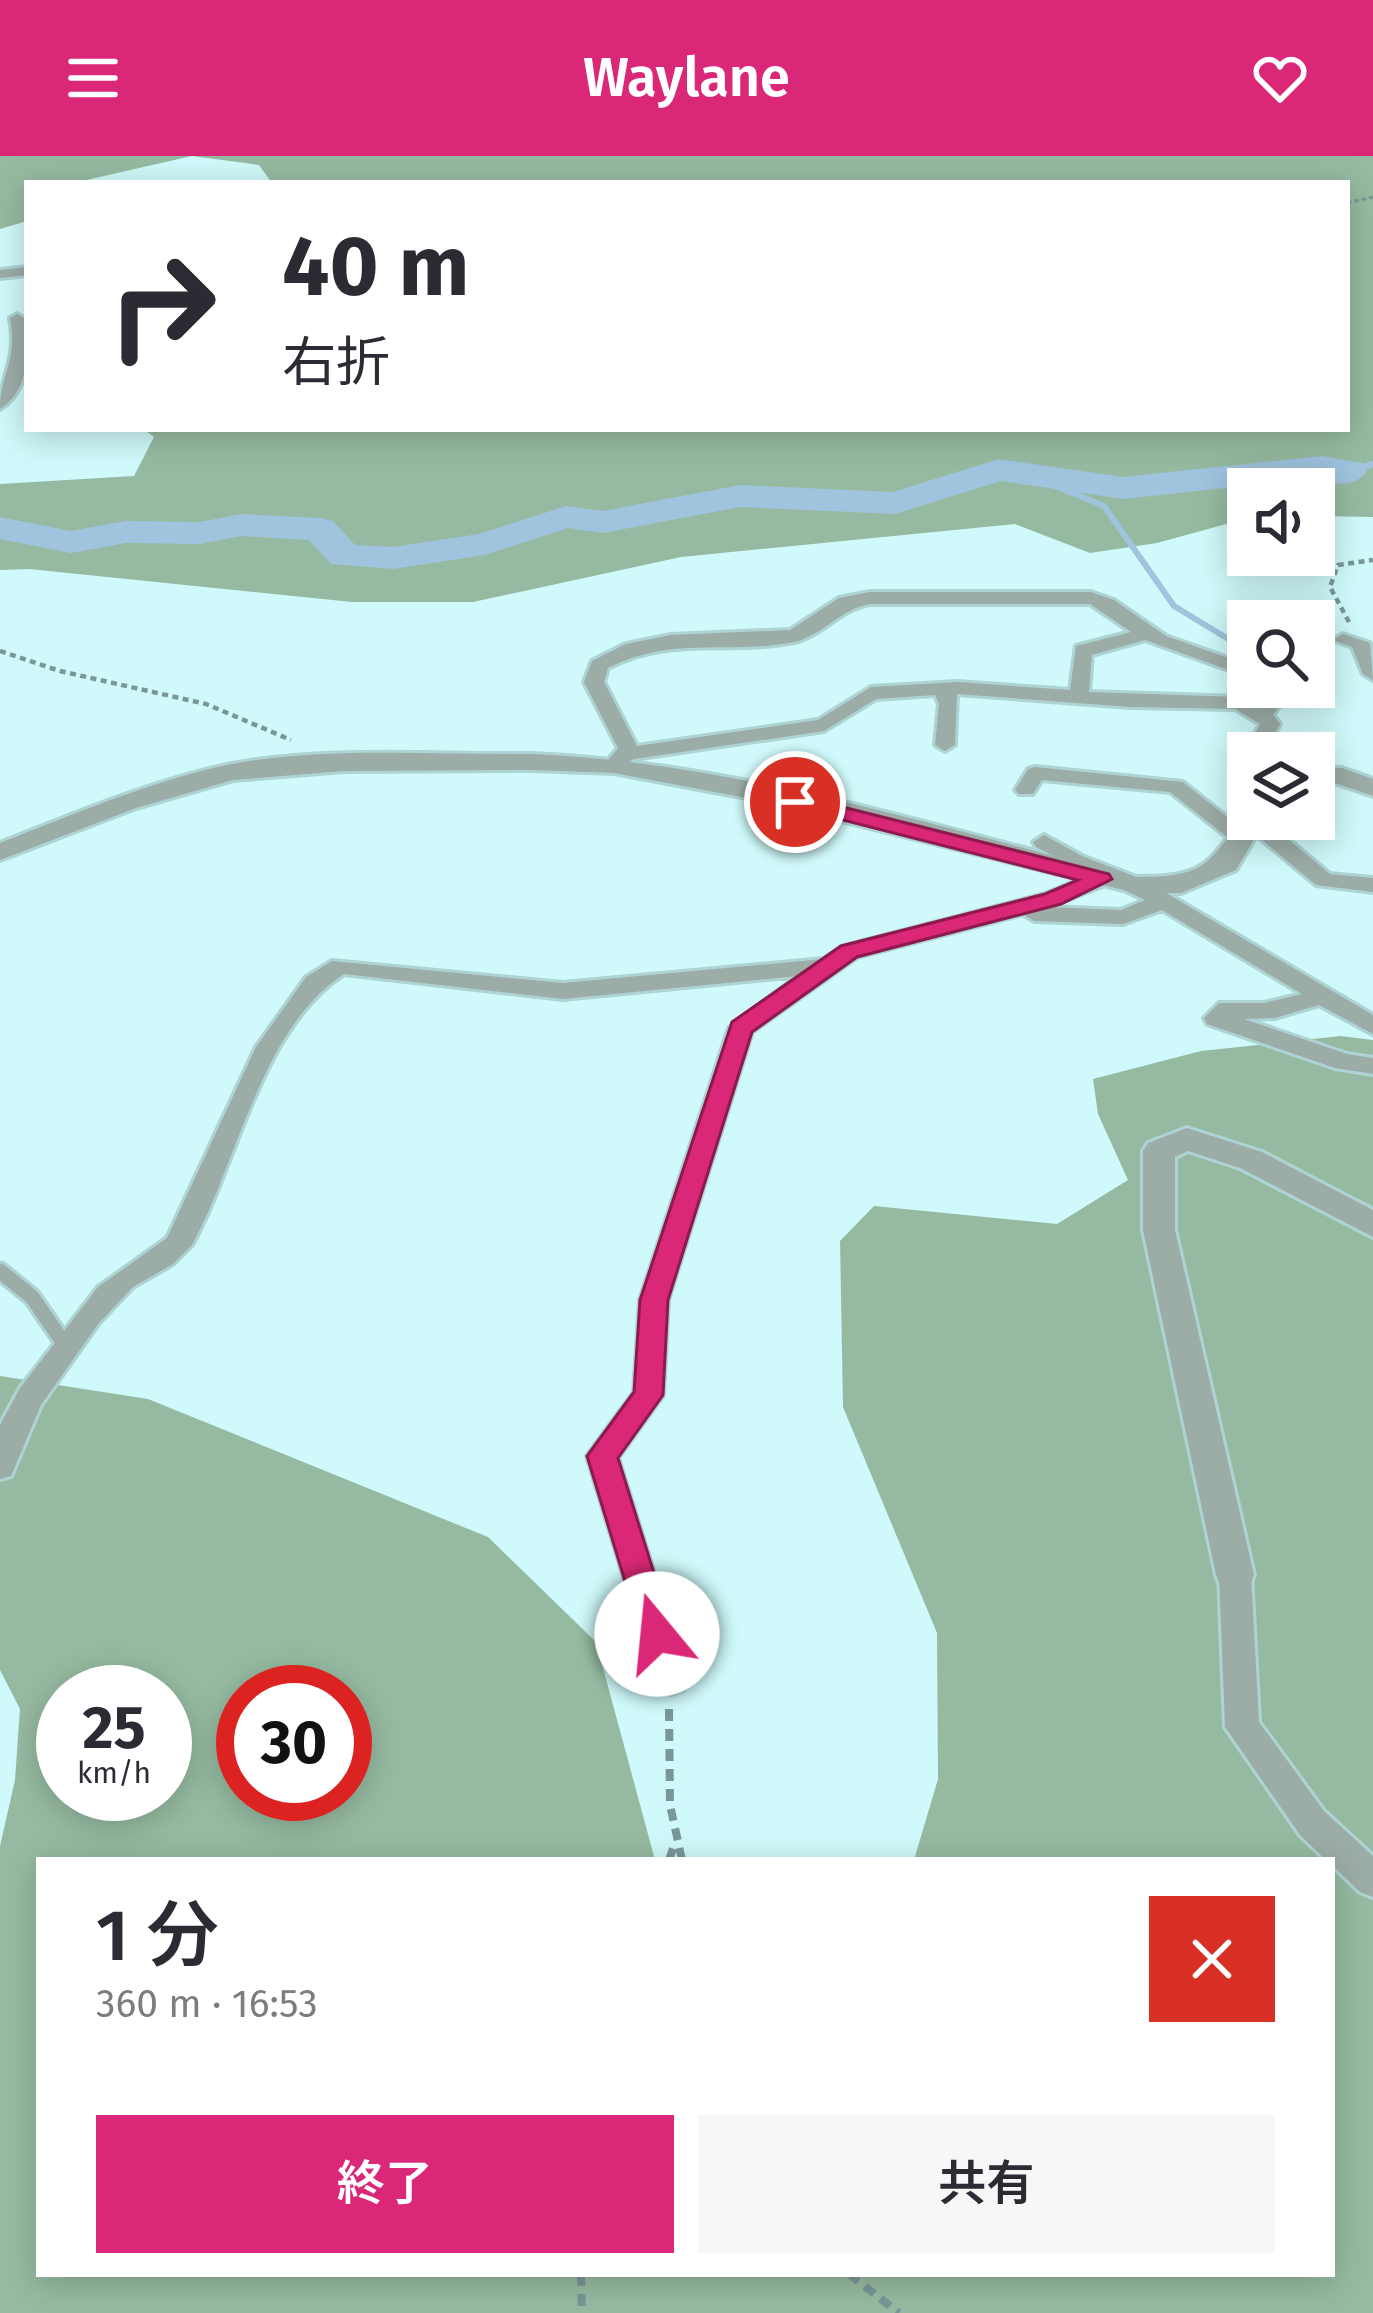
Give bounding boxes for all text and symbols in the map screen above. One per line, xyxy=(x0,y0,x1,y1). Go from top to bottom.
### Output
icon: menu xyxy=(60,45,126,111)
icon: heart xyxy=(1247,45,1313,111)
text: Waylane xyxy=(583,46,790,110)
text: 40 m xyxy=(282,216,470,317)
icon: right xyxy=(84,228,240,384)
text: 右折 xyxy=(282,331,390,395)
map controls xyxy=(1227,468,1335,840)
button: sound xyxy=(1227,468,1335,576)
button: search xyxy=(1227,600,1335,708)
button: layers xyxy=(1227,732,1335,840)
pin xyxy=(744,751,846,853)
icon: arrive xyxy=(762,769,828,835)
position arrow xyxy=(594,1571,720,1697)
speed limit sign: 30 xyxy=(216,1665,372,1821)
text: 25 xyxy=(82,1692,146,1764)
text: km/h xyxy=(77,1755,151,1791)
text: 1 分 xyxy=(96,1893,218,1979)
button: close xyxy=(1149,1896,1275,2022)
text: 360 m · 16:53 xyxy=(96,1981,318,2027)
button: 終了 xyxy=(96,2115,674,2253)
button: 共有 xyxy=(698,2115,1275,2253)

